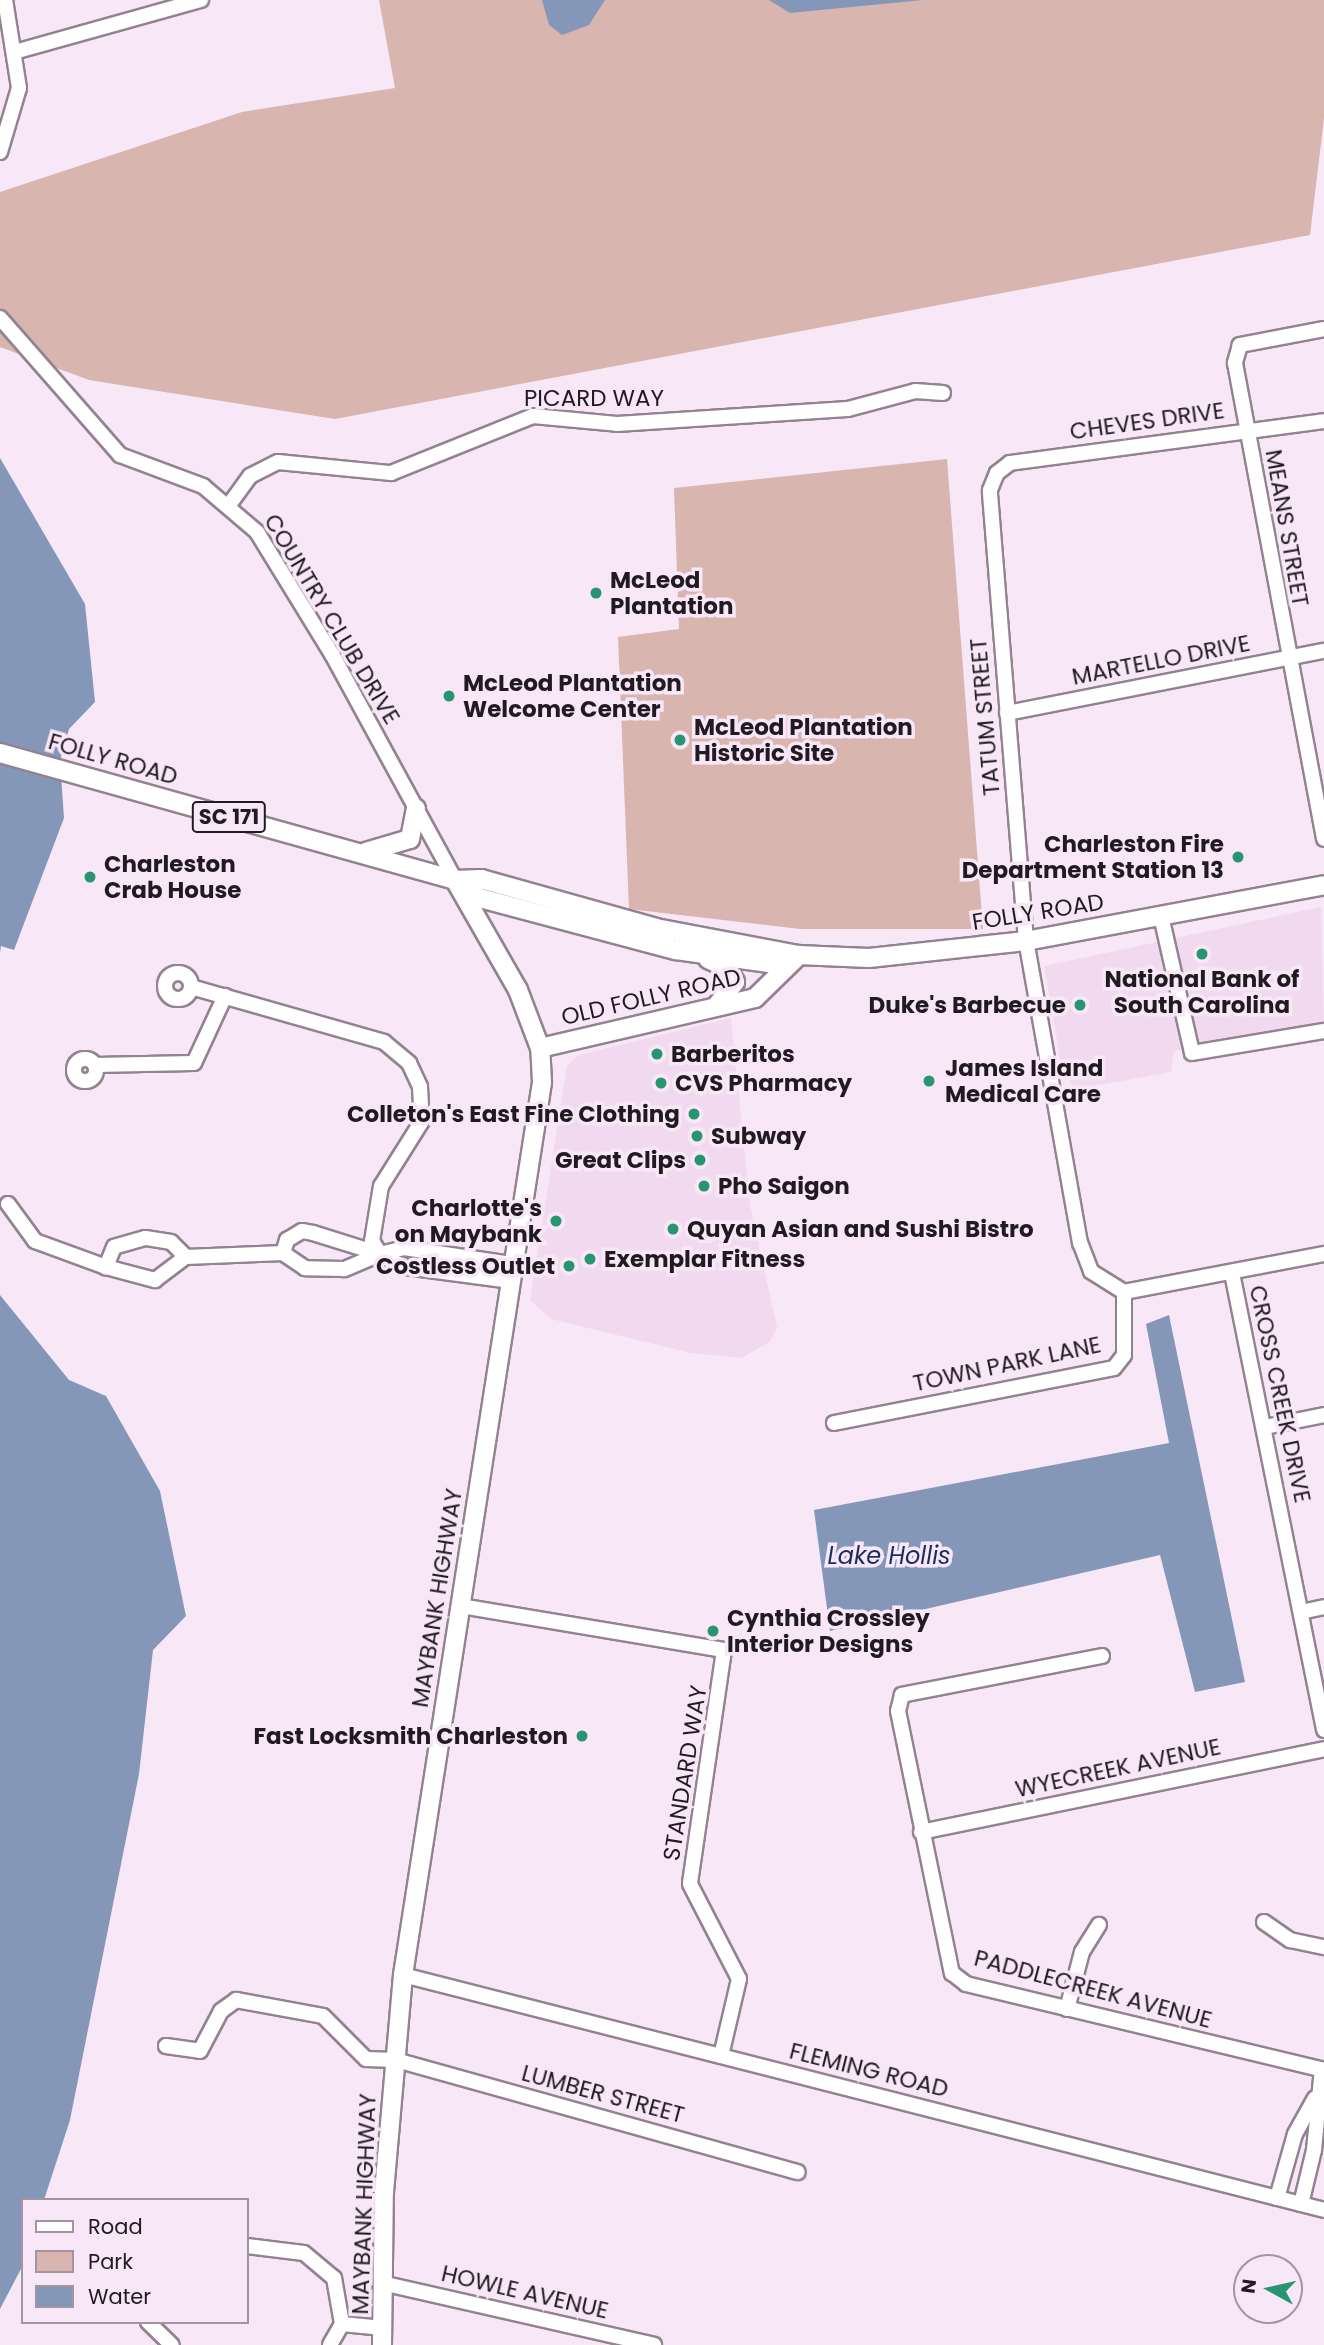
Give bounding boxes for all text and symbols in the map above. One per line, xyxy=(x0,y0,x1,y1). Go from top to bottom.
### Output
street label: PICARD WAY xyxy=(524,384,664,412)
street label: CHEVES DRIVE xyxy=(1068,396,1226,446)
street label: MEANS STREET xyxy=(1260,447,1314,609)
street label: COUNTRY CLUB DRIVE xyxy=(258,509,406,729)
place label: McLeod Plantation xyxy=(610,566,733,620)
marker: McLeod Plantation xyxy=(588,585,604,601)
street label: MARTELLO DRIVE xyxy=(1070,629,1252,691)
street label: TATUM STREET xyxy=(964,637,1006,797)
place label: McLeod Plantation Welcome Center xyxy=(463,669,682,723)
marker: McLeod Plantation Welcome Center xyxy=(441,688,457,704)
place label: McLeod Plantation Historic Site xyxy=(694,713,913,767)
street label: FOLLY ROAD xyxy=(45,727,181,791)
marker: McLeod Plantation Historic Site xyxy=(672,732,688,748)
road number: SC 171 xyxy=(190,800,268,834)
place label: Charleston Fire Department Station 13 xyxy=(962,830,1224,884)
marker: Charleston Fire Department Station 13 xyxy=(1230,849,1246,865)
place label: Charleston Crab House xyxy=(104,850,241,904)
marker: Charleston Crab House xyxy=(82,869,98,885)
street label: FOLLY ROAD xyxy=(970,888,1106,936)
marker: National Bank of South Carolina xyxy=(1194,946,1210,962)
street label: OLD FOLLY ROAD xyxy=(559,963,743,1031)
place label: National Bank of South Carolina xyxy=(1105,965,1299,1019)
place label: Duke's Barbecue xyxy=(869,991,1066,1019)
marker: Duke's Barbecue xyxy=(1072,997,1088,1013)
place label: Barberitos xyxy=(671,1040,795,1068)
marker: Barberitos xyxy=(649,1046,665,1062)
place label: James Island Medical Care xyxy=(945,1054,1103,1108)
place label: CVS Pharmacy xyxy=(675,1069,852,1097)
marker: James Island Medical Care xyxy=(919,1071,939,1091)
marker: CVS Pharmacy xyxy=(653,1075,669,1091)
place label: Colleton's East Fine Clothing xyxy=(347,1100,680,1128)
marker: Colleton's East Fine Clothing xyxy=(686,1106,702,1122)
place label: Subway xyxy=(711,1122,806,1150)
marker: Subway xyxy=(689,1128,705,1144)
place label: Great Clips xyxy=(555,1146,686,1174)
marker: Great Clips xyxy=(692,1152,708,1168)
place label: Pho Saigon xyxy=(718,1172,850,1200)
marker: Pho Saigon xyxy=(696,1178,712,1194)
place label: Charlotte's on Maybank xyxy=(395,1194,542,1248)
marker: Charlotte's on Maybank xyxy=(548,1213,564,1229)
place label: Quyan Asian and Sushi Bistro xyxy=(687,1215,1034,1243)
marker: Quyan Asian and Sushi Bistro xyxy=(665,1221,681,1237)
place label: Exemplar Fitness xyxy=(604,1245,805,1273)
marker: Exemplar Fitness xyxy=(582,1251,598,1267)
place label: Costless Outlet xyxy=(376,1252,555,1280)
marker: Costless Outlet xyxy=(561,1258,577,1274)
street label: CROSS CREEK DRIVE xyxy=(1243,1283,1317,1505)
street label: TOWN PARK LANE xyxy=(911,1331,1103,1397)
street label: MAYBANK HIGHWAY xyxy=(406,1487,468,1709)
water label: Lake Hollis xyxy=(827,1542,951,1570)
place label: Cynthia Crossley Interior Designs xyxy=(727,1604,930,1658)
marker: Cynthia Crossley Interior Designs xyxy=(705,1623,721,1639)
street label: STANDARD WAY xyxy=(658,1683,712,1863)
place label: Fast Locksmith Charleston xyxy=(254,1722,568,1750)
marker: Fast Locksmith Charleston xyxy=(574,1728,590,1744)
street label: WYECREEK AVENUE xyxy=(1013,1733,1223,1803)
street label: PADDLECREEK AVENUE xyxy=(971,1944,1215,2034)
street label: FLEMING ROAD xyxy=(787,2037,951,2103)
street label: LUMBER STREET xyxy=(519,2059,687,2129)
street label: MAYBANK HIGHWAY xyxy=(346,2093,382,2315)
legend xyxy=(21,2198,248,2324)
text: Road xyxy=(88,2212,143,2241)
text: Park xyxy=(88,2247,133,2276)
north arrow xyxy=(1233,2254,1303,2324)
street label: HOWLE AVENUE xyxy=(439,2259,611,2325)
text: N xyxy=(1234,2277,1263,2295)
text: Water xyxy=(88,2282,151,2311)

